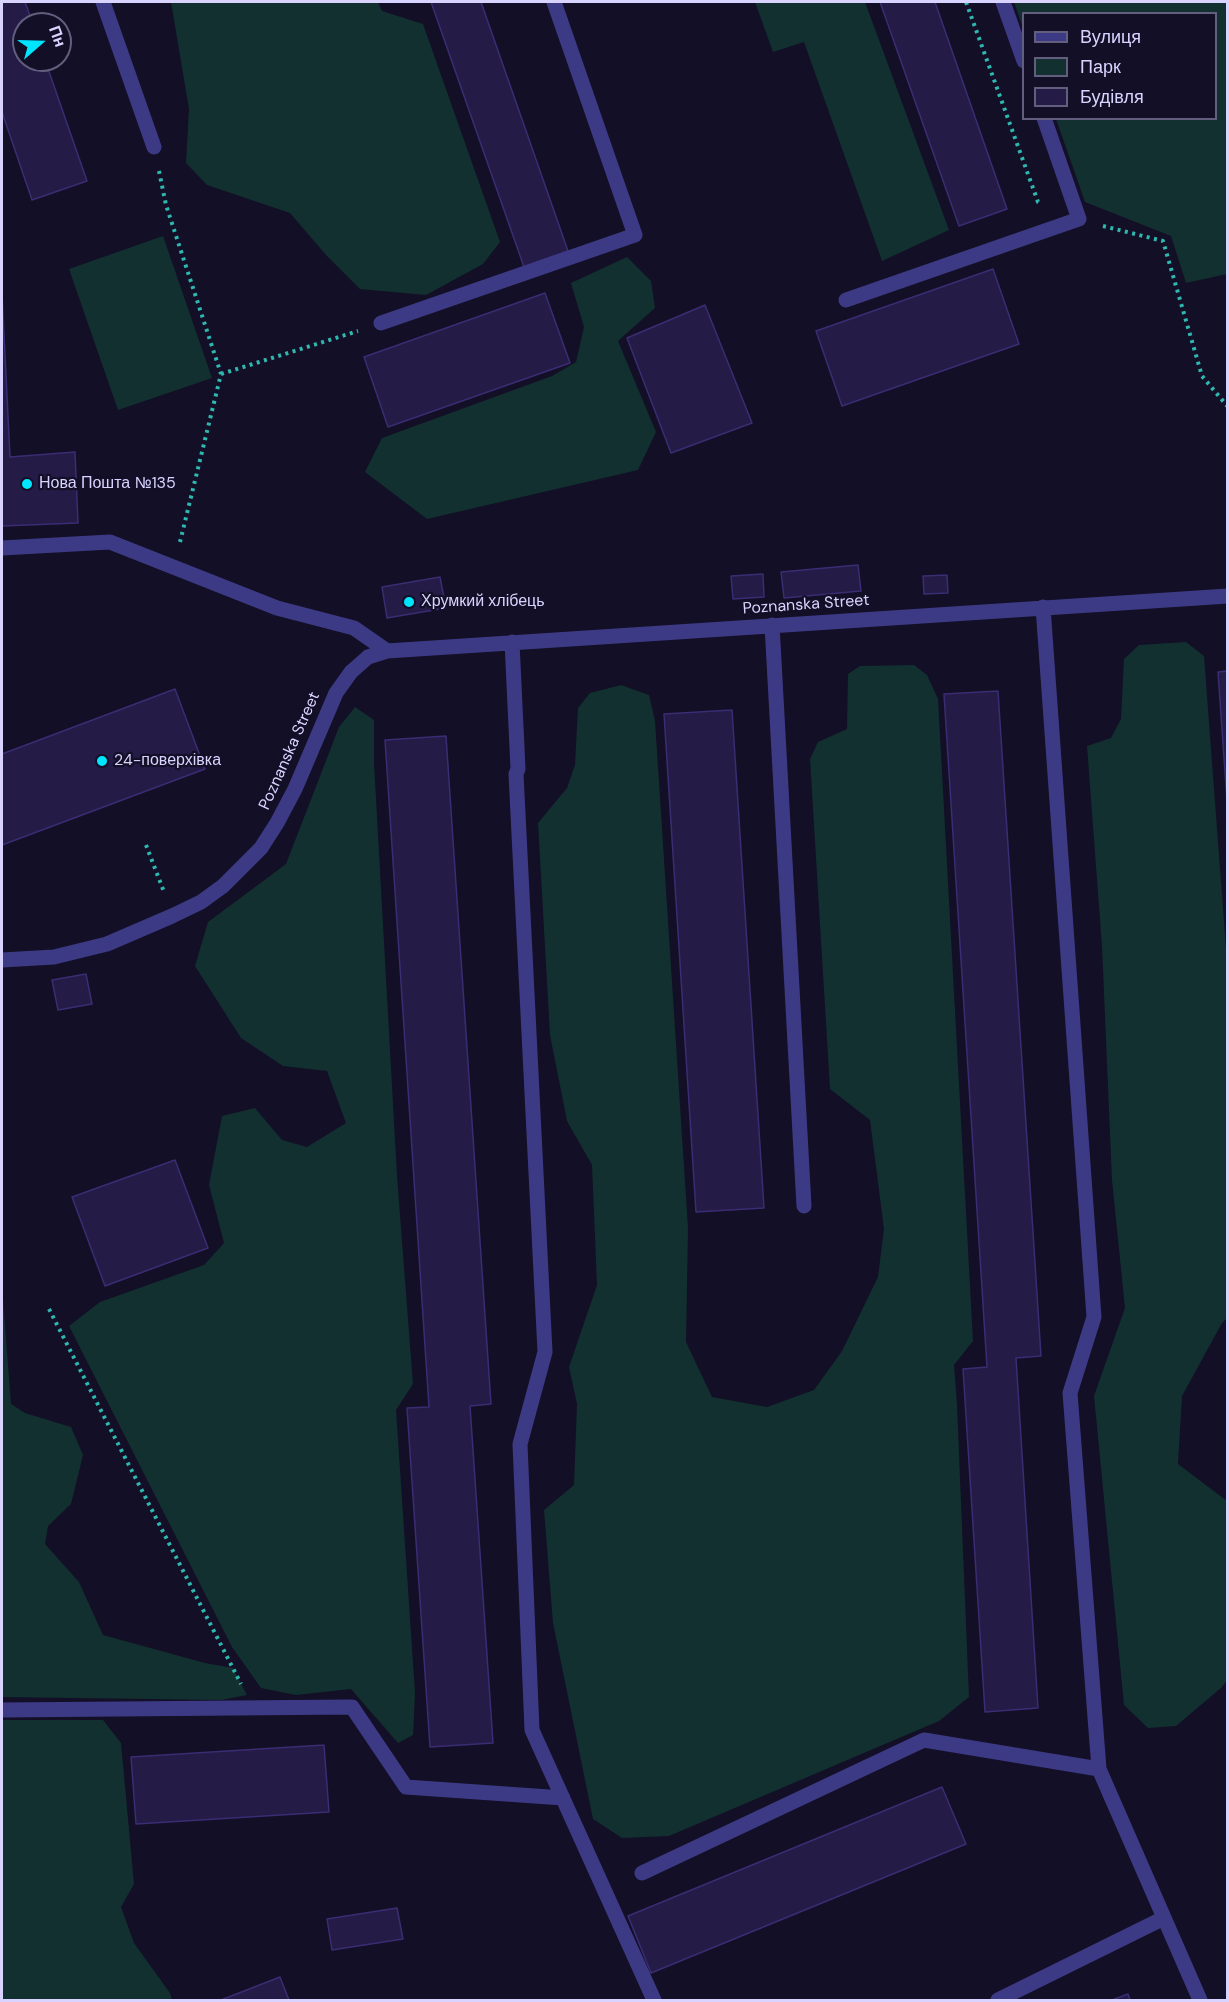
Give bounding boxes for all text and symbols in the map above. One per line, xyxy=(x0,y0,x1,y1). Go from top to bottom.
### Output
north arrow xyxy=(12,12,72,72)
legend xyxy=(1022,12,1217,120)
text: Пн xyxy=(44,23,71,50)
text: Вулиця xyxy=(1080,25,1141,49)
text: Парк xyxy=(1080,55,1121,79)
text: Будівля xyxy=(1080,85,1144,109)
place label: Нова Пошта №135 xyxy=(39,474,176,494)
marker: Нова Пошта №135 xyxy=(20,477,34,491)
street label: Poznanska Street xyxy=(742,591,870,619)
place label: Хрумкий хлібець xyxy=(421,592,545,612)
marker: Хрумкий хлібець xyxy=(402,595,416,609)
street label: Poznanska Street xyxy=(255,689,325,813)
place label: 24-поверхівка xyxy=(114,751,221,771)
marker: 24-поверхівка xyxy=(95,754,109,768)

